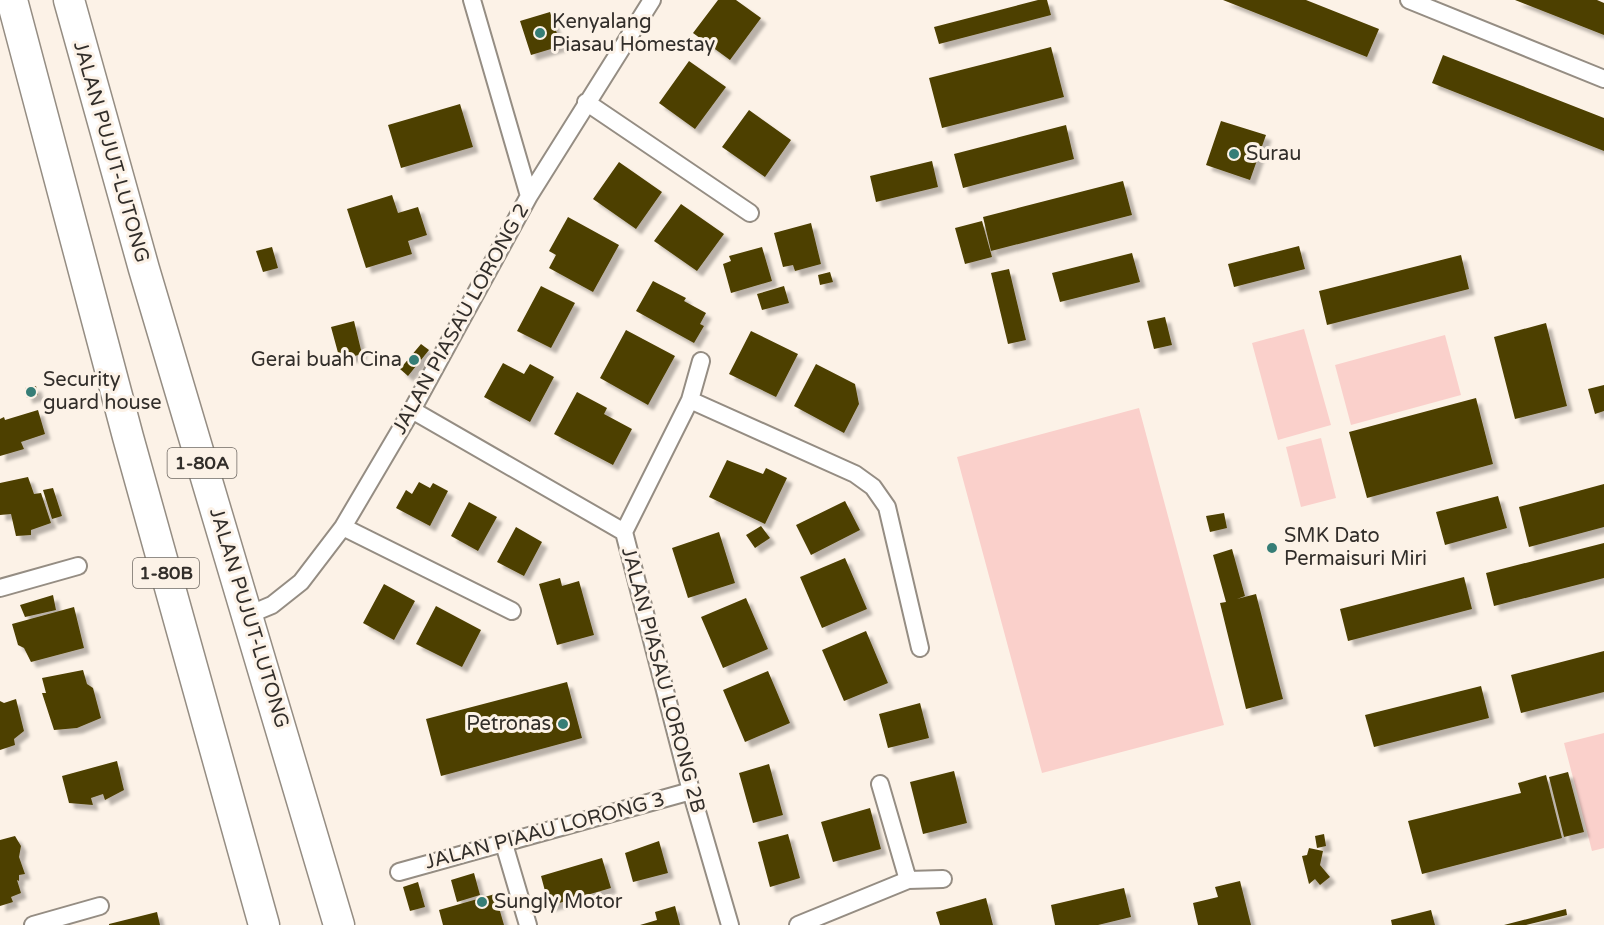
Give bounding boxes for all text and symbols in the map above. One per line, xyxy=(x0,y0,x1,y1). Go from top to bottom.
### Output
place label: Kenyalang Piasau Homestay xyxy=(552,10,716,57)
marker: Kenyalang Piasau Homestay xyxy=(533,26,547,40)
street label: JALAN PUJUT-LUTONG xyxy=(68,39,154,265)
place label: Surau xyxy=(1246,142,1301,166)
marker: Surau xyxy=(1227,147,1241,161)
street label: JALAN PIASAU LORONG 2 xyxy=(387,199,535,439)
place label: Gerai buah Cina xyxy=(251,348,402,372)
marker: Gerai buah Cina xyxy=(407,353,421,367)
place label: Security guard house xyxy=(43,368,162,415)
marker: Security guard house xyxy=(24,385,38,399)
road number: 1-80A xyxy=(168,448,236,478)
street label: JALAN PUJUT-LUTONG xyxy=(204,505,294,731)
place label: SMK Dato Permaisuri Miri xyxy=(1284,524,1427,571)
marker: SMK Dato Permaisuri Miri xyxy=(1265,541,1279,555)
street label: JALAN PIASAU LORONG 2B xyxy=(616,545,710,815)
road number: 1-80B xyxy=(133,558,199,588)
place label: Petronas xyxy=(466,712,551,736)
marker: Petronas xyxy=(556,717,570,731)
street label: JALAN PIAAU LORONG 3 xyxy=(422,787,668,875)
place label: Sungly Motor xyxy=(494,890,623,914)
marker: Sungly Motor xyxy=(475,895,489,909)

